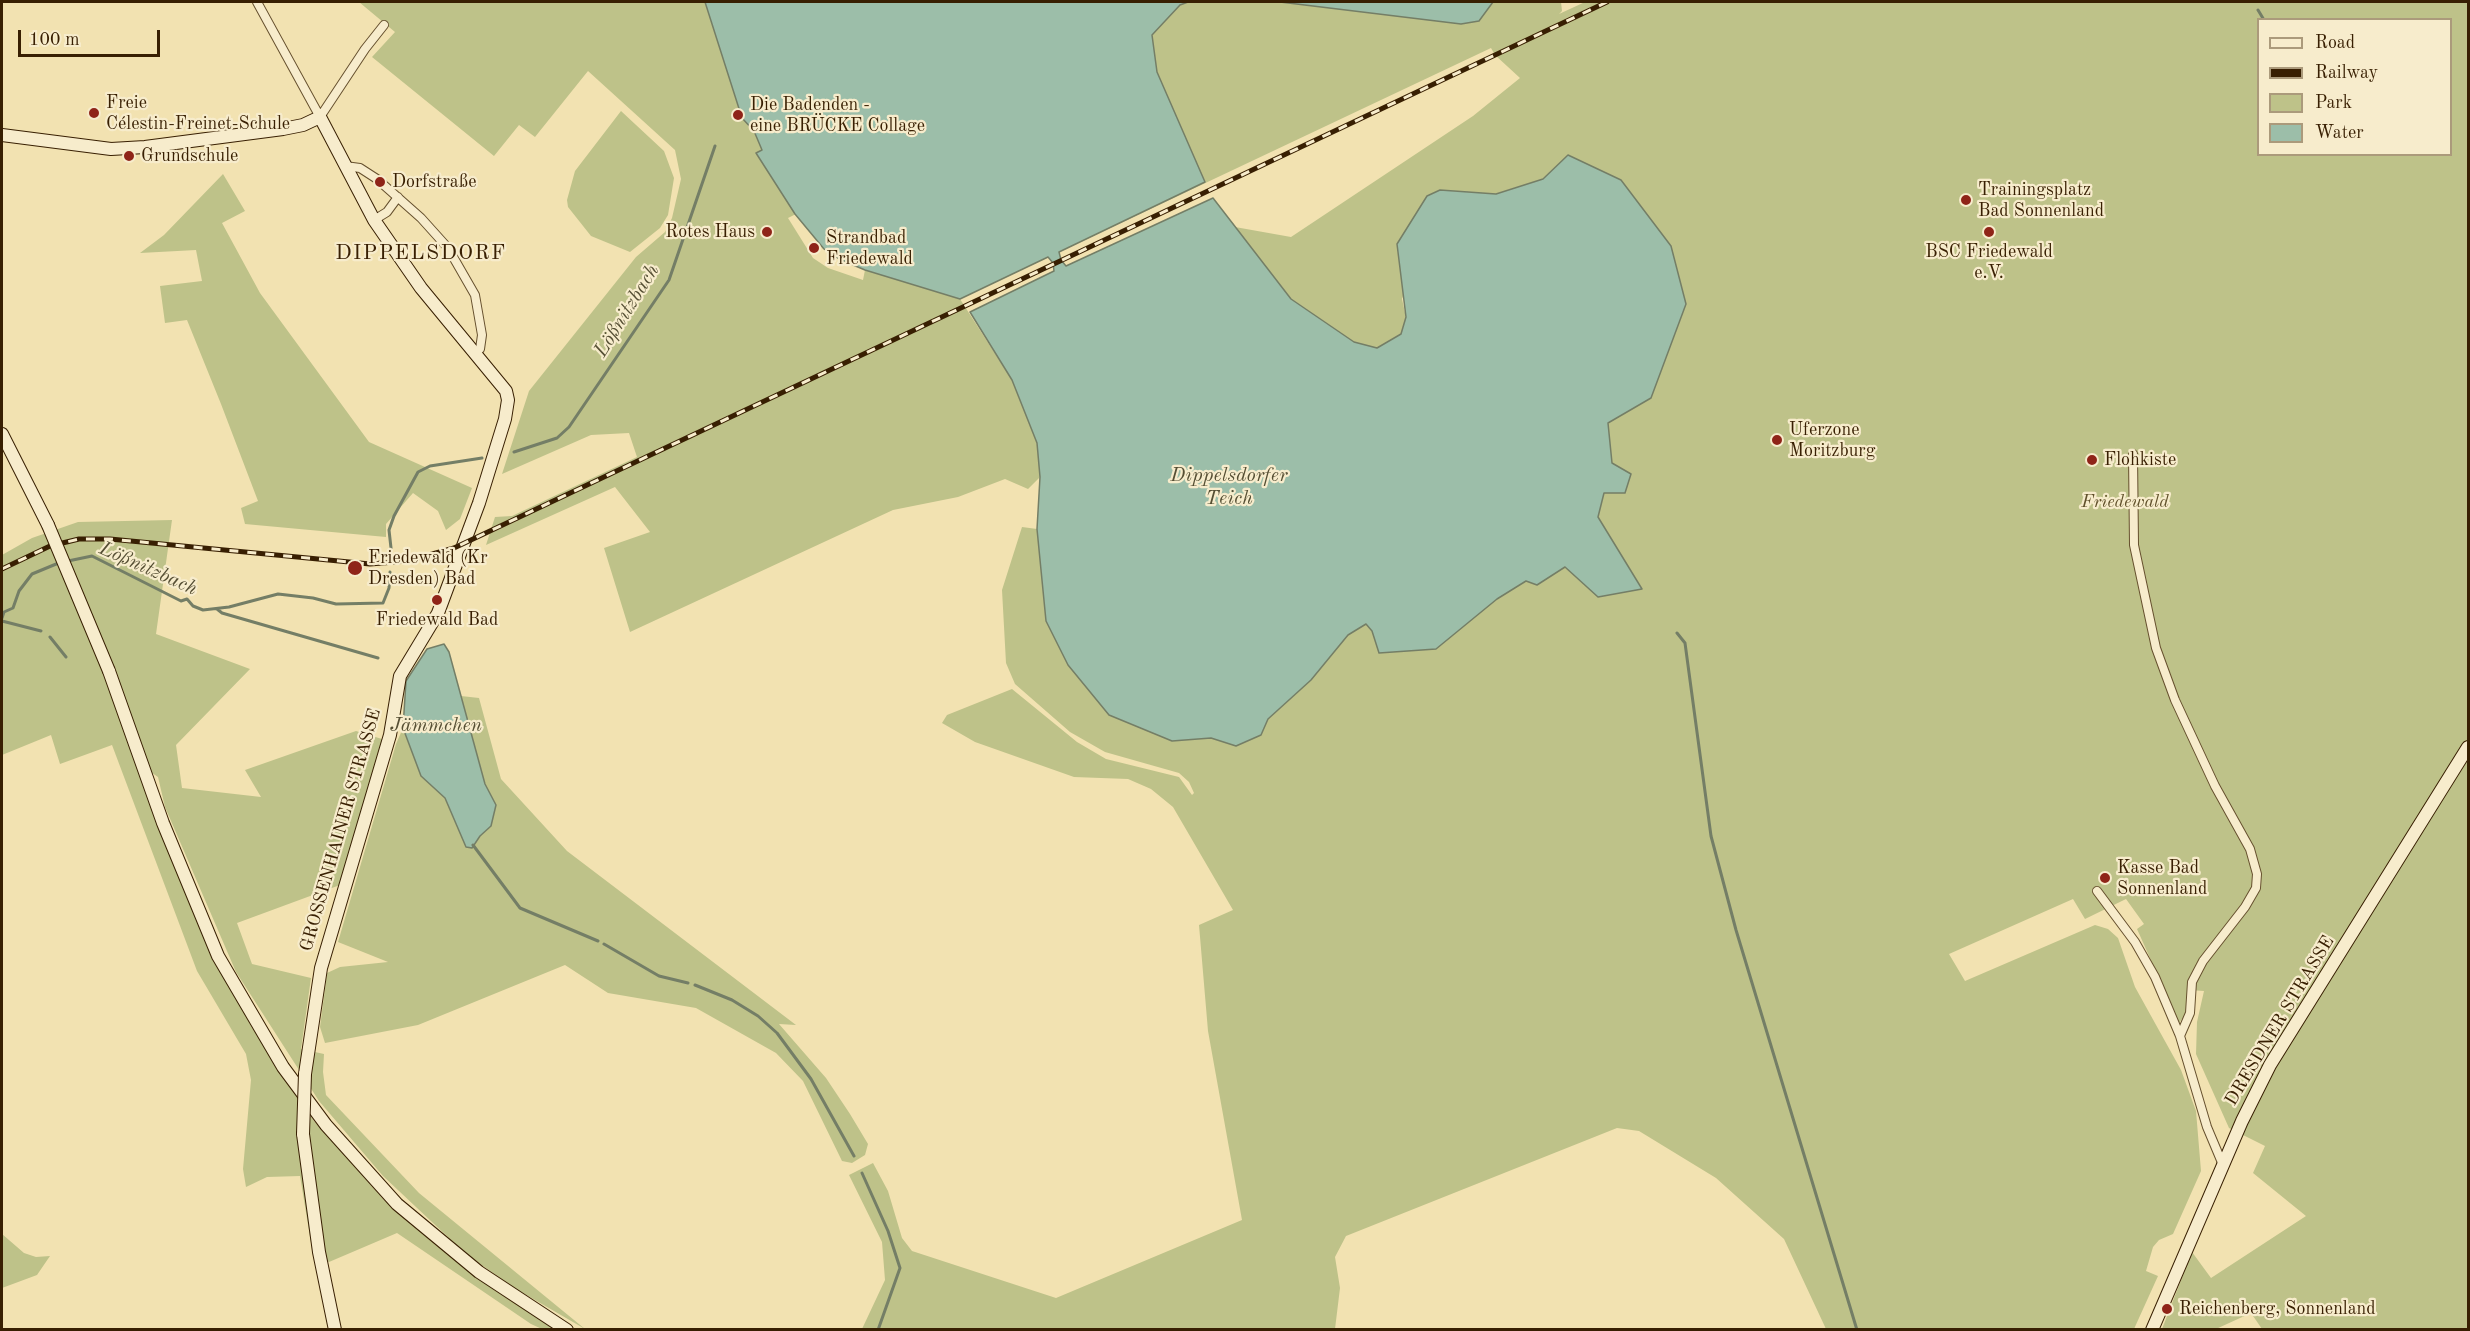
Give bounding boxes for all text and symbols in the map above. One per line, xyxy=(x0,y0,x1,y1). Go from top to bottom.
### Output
scale bar xyxy=(21,18,164,56)
legend xyxy=(2257,18,2452,156)
text: 100 m xyxy=(29,31,80,49)
text: Road xyxy=(2315,34,2355,52)
text: Railway xyxy=(2315,64,2378,82)
place label: Freie Célestin-Freinet-Schule xyxy=(106,92,290,134)
place label: Die Badenden - eine BRÜCKE Collage xyxy=(750,94,925,136)
text: Park xyxy=(2315,94,2352,112)
marker: Freie Célestin-Freinet-Schule xyxy=(87,106,101,120)
marker: Die Badenden - eine BRÜCKE Collage xyxy=(731,108,745,122)
text: Water xyxy=(2315,124,2364,142)
place label: Grundschule xyxy=(141,145,238,167)
marker: Grundschule xyxy=(122,149,136,163)
place label: Dorfstraße xyxy=(392,171,476,193)
marker: Dorfstraße xyxy=(373,175,387,189)
place label: Trainingsplatz Bad Sonnenland xyxy=(1978,179,2104,222)
marker: Trainingsplatz Bad Sonnenland xyxy=(1959,193,1973,207)
place label: Rotes Haus xyxy=(665,221,755,243)
marker: Rotes Haus xyxy=(760,225,774,239)
marker: BSC Friedewald e.V. xyxy=(1982,225,1996,239)
place label: Strandbad Friedewald xyxy=(826,227,913,270)
district label: DIPPELSDORF xyxy=(335,240,507,266)
marker: Strandbad Friedewald xyxy=(807,241,821,255)
place label: BSC Friedewald e.V. xyxy=(1925,241,2053,284)
water label: Lößnitzbach xyxy=(589,260,665,362)
place label: Uferzone Moritzburg xyxy=(1789,419,1875,462)
marker: Uferzone Moritzburg xyxy=(1770,433,1784,447)
place label: Flohkiste xyxy=(2104,449,2176,471)
marker: Flohkiste xyxy=(2085,453,2099,467)
water label: Dippelsdorfer Teich xyxy=(1170,464,1288,511)
park label: Friedewald xyxy=(2081,491,2169,513)
water label: Lößnitzbach xyxy=(95,537,201,601)
place label: Friedewald (Kr Dresden) Bad xyxy=(368,547,488,590)
marker: Friedewald (Kr Dresden) Bad xyxy=(346,559,364,577)
marker: Friedewald Bad xyxy=(430,593,444,607)
place label: Friedewald Bad xyxy=(376,609,498,631)
street label: GROSSENHAINER STRASSE xyxy=(296,706,386,954)
water label: Jämmchen xyxy=(390,714,482,738)
place label: Kasse Bad Sonnenland xyxy=(2117,857,2207,900)
marker: Kasse Bad Sonnenland xyxy=(2098,871,2112,885)
street label: DRESDNER STRASSE xyxy=(2221,932,2339,1110)
place label: Reichenberg, Sonnenland xyxy=(2179,1298,2376,1320)
marker: Reichenberg, Sonnenland xyxy=(2160,1302,2174,1316)

